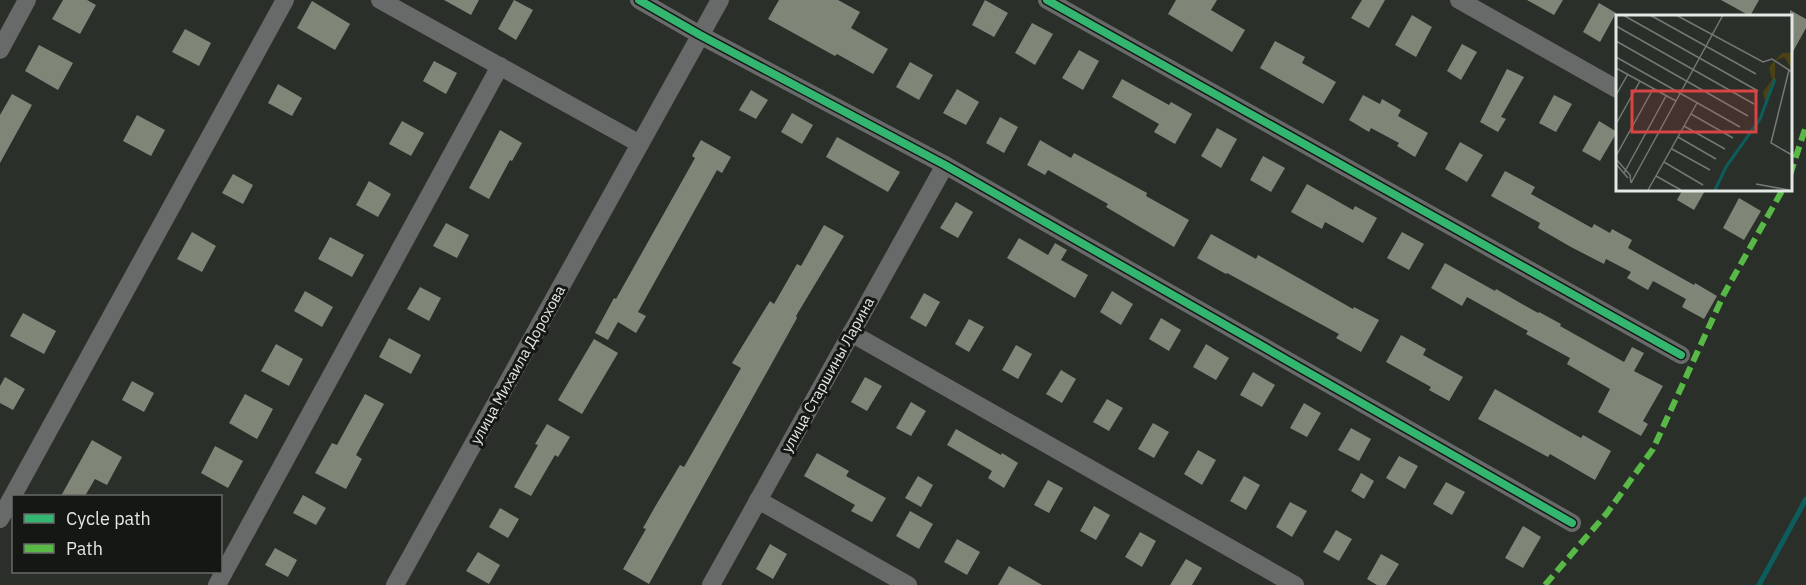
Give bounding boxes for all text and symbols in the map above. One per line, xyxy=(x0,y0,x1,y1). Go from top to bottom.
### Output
inset map xyxy=(1616,15,1791,190)
street label: улица Михаила Дорохова xyxy=(466,282,569,448)
street label: улица Старшины Ларина xyxy=(777,294,878,456)
legend xyxy=(12,495,222,573)
text: Cycle path xyxy=(66,507,151,530)
text: Path xyxy=(66,537,103,560)

